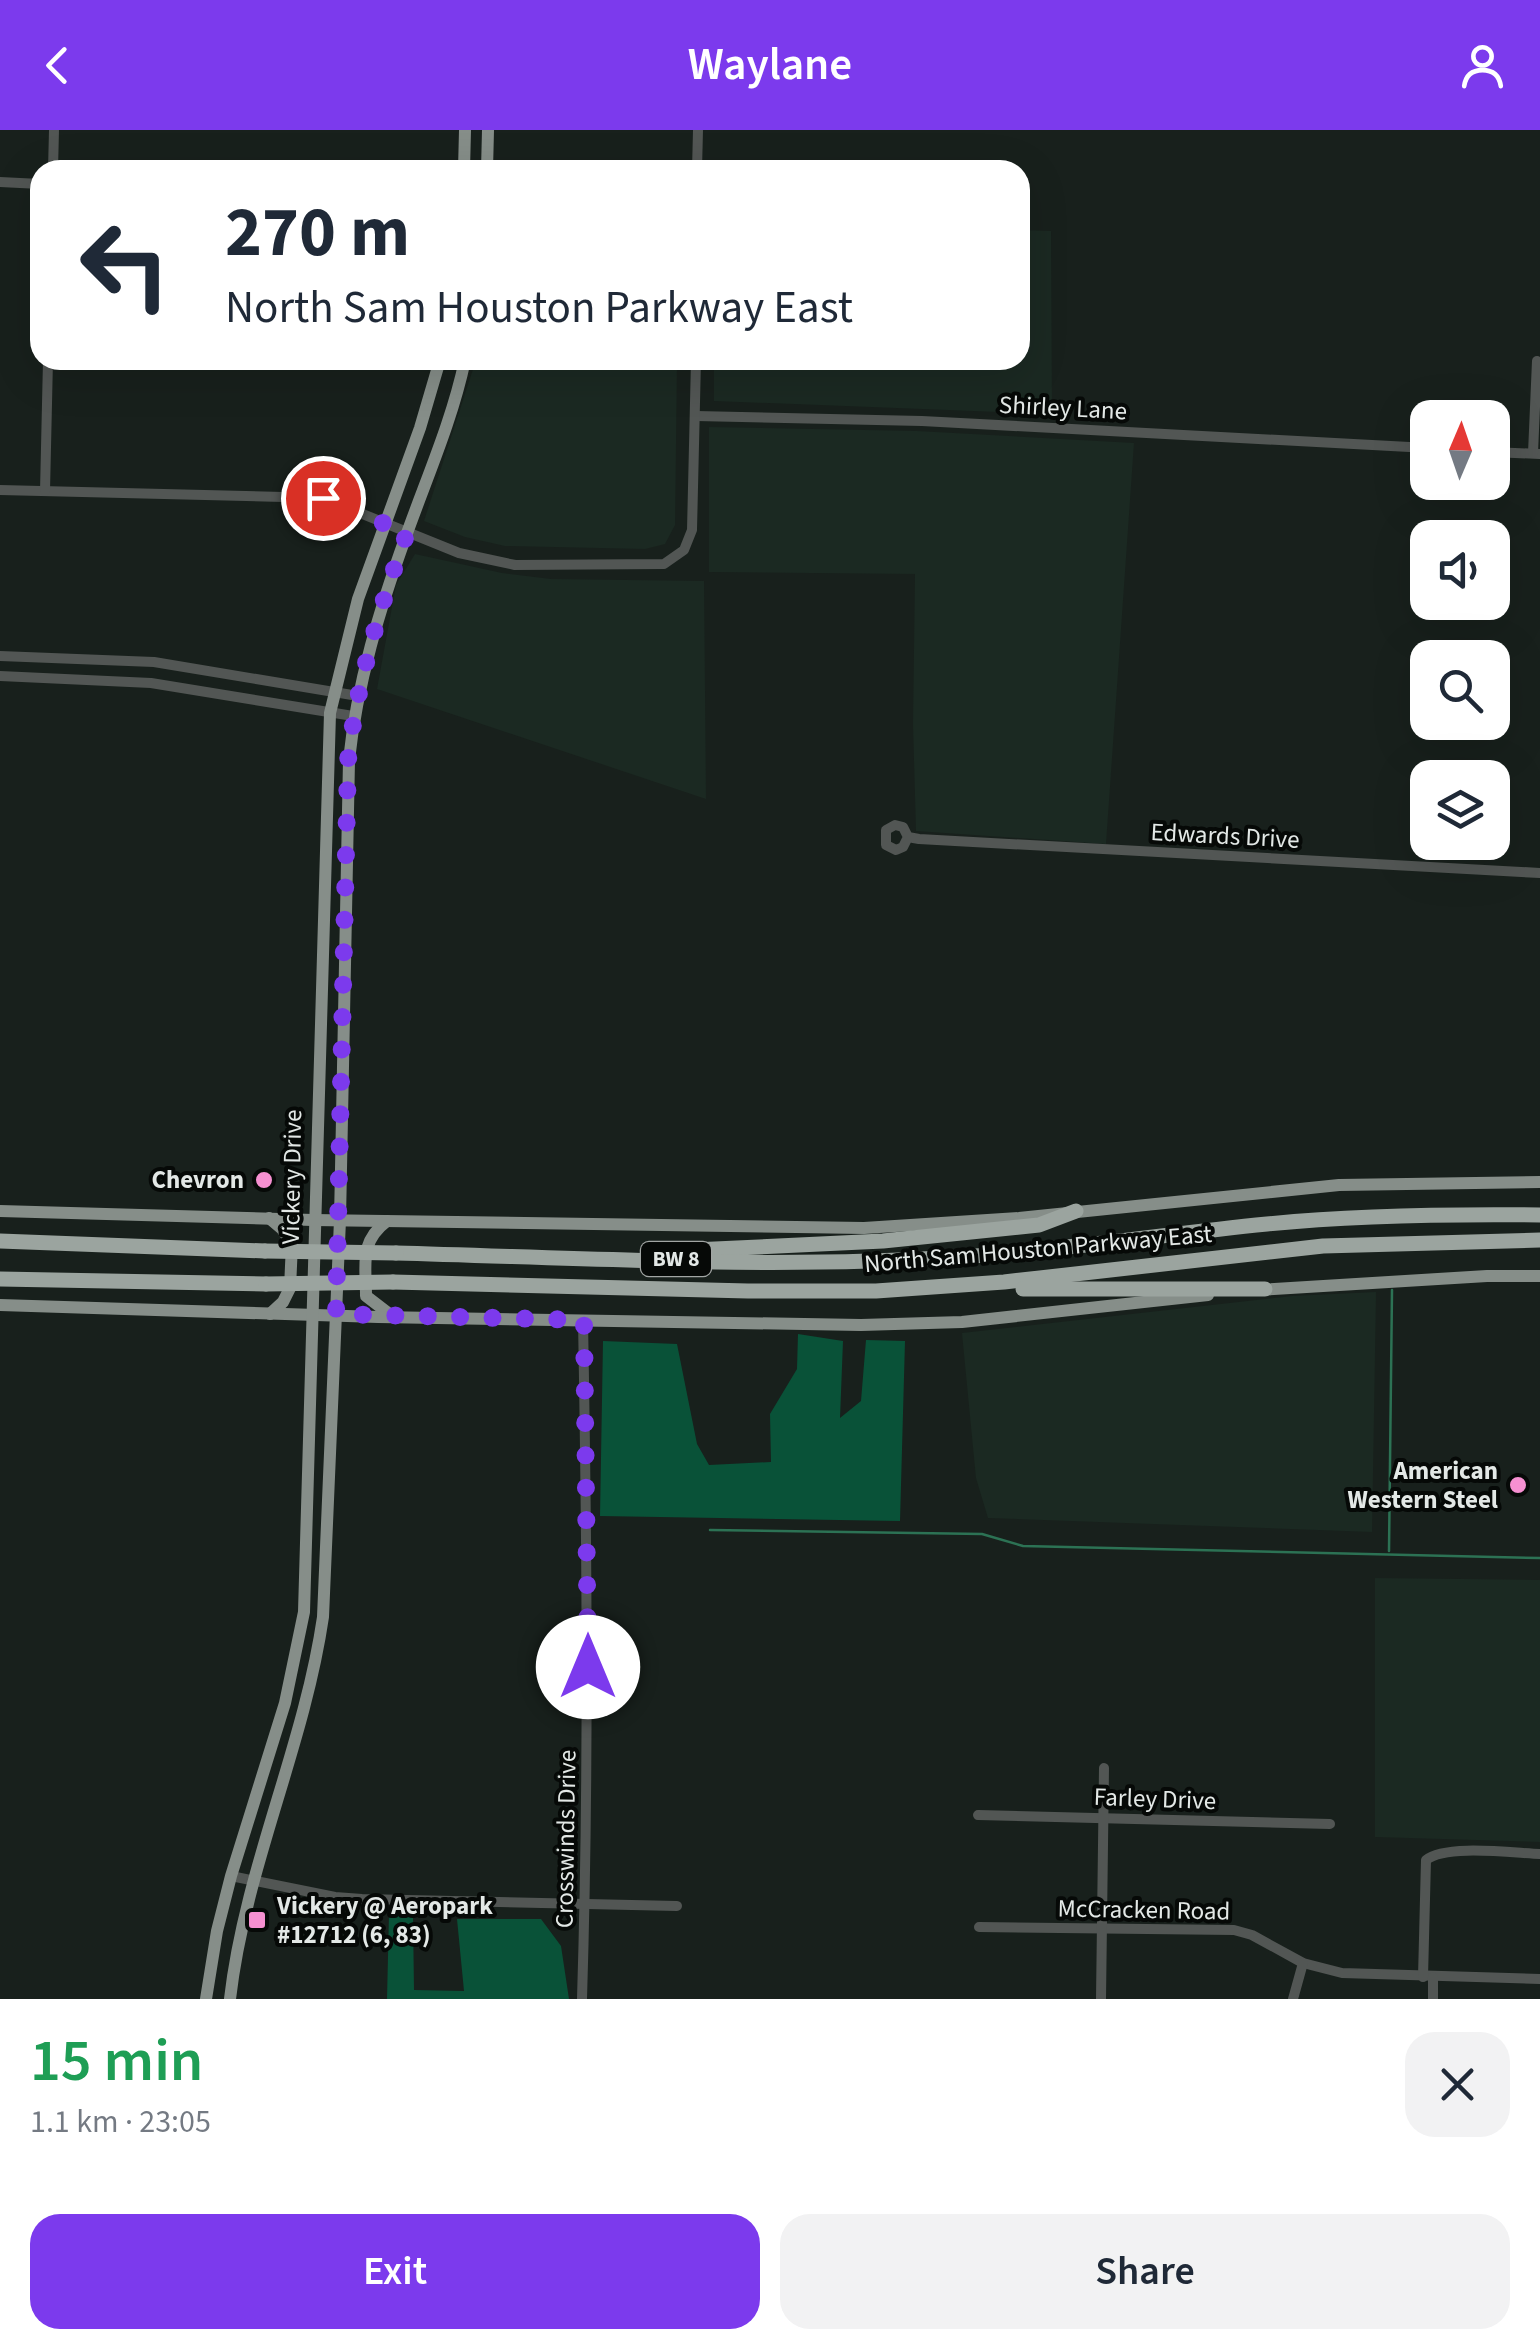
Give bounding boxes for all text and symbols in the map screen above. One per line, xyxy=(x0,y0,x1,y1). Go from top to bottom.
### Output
text: Waylane xyxy=(688,33,852,97)
icon: back xyxy=(30,38,85,93)
icon: person xyxy=(1455,38,1510,93)
text: 270 m xyxy=(225,183,410,283)
icon: left xyxy=(60,200,190,330)
text: North Sam Houston Parkway East xyxy=(225,276,853,340)
street label: Shirley Lane xyxy=(998,387,1128,429)
north arrow xyxy=(1410,400,1510,500)
map controls xyxy=(1410,400,1510,860)
pin xyxy=(281,456,366,541)
icon: arrive xyxy=(296,471,351,526)
button: sound xyxy=(1410,520,1510,620)
button: search xyxy=(1410,640,1510,740)
button: layers xyxy=(1410,760,1510,860)
street label: Edwards Drive xyxy=(1150,814,1300,858)
street label: Vickery Drive xyxy=(273,1109,311,1245)
place label: Chevron xyxy=(151,1162,244,1198)
marker: Chevron xyxy=(253,1169,275,1191)
street label: North Sam Houston Parkway East xyxy=(863,1216,1214,1282)
road number: BW 8 xyxy=(641,1242,711,1276)
place label: American Western Steel xyxy=(1347,1453,1498,1518)
marker: American Western Steel xyxy=(1507,1474,1529,1496)
position arrow xyxy=(536,1615,640,1719)
street label: Crosswinds Drive xyxy=(546,1749,586,1929)
street label: Farley Drive xyxy=(1093,1779,1217,1819)
place label: Vickery @ Aeropark #12712 (6, 83) xyxy=(276,1888,493,1953)
street label: McCracken Road xyxy=(1057,1890,1231,1930)
marker: Vickery @ Aeropark #12712 (6, 83) xyxy=(246,1909,268,1931)
text: 15 min xyxy=(30,2019,203,2104)
button: close xyxy=(1405,2032,1510,2137)
text: 1.1 km · 23:05 xyxy=(30,2099,211,2145)
button: Exit xyxy=(30,2214,760,2329)
button: Share xyxy=(780,2214,1510,2329)

